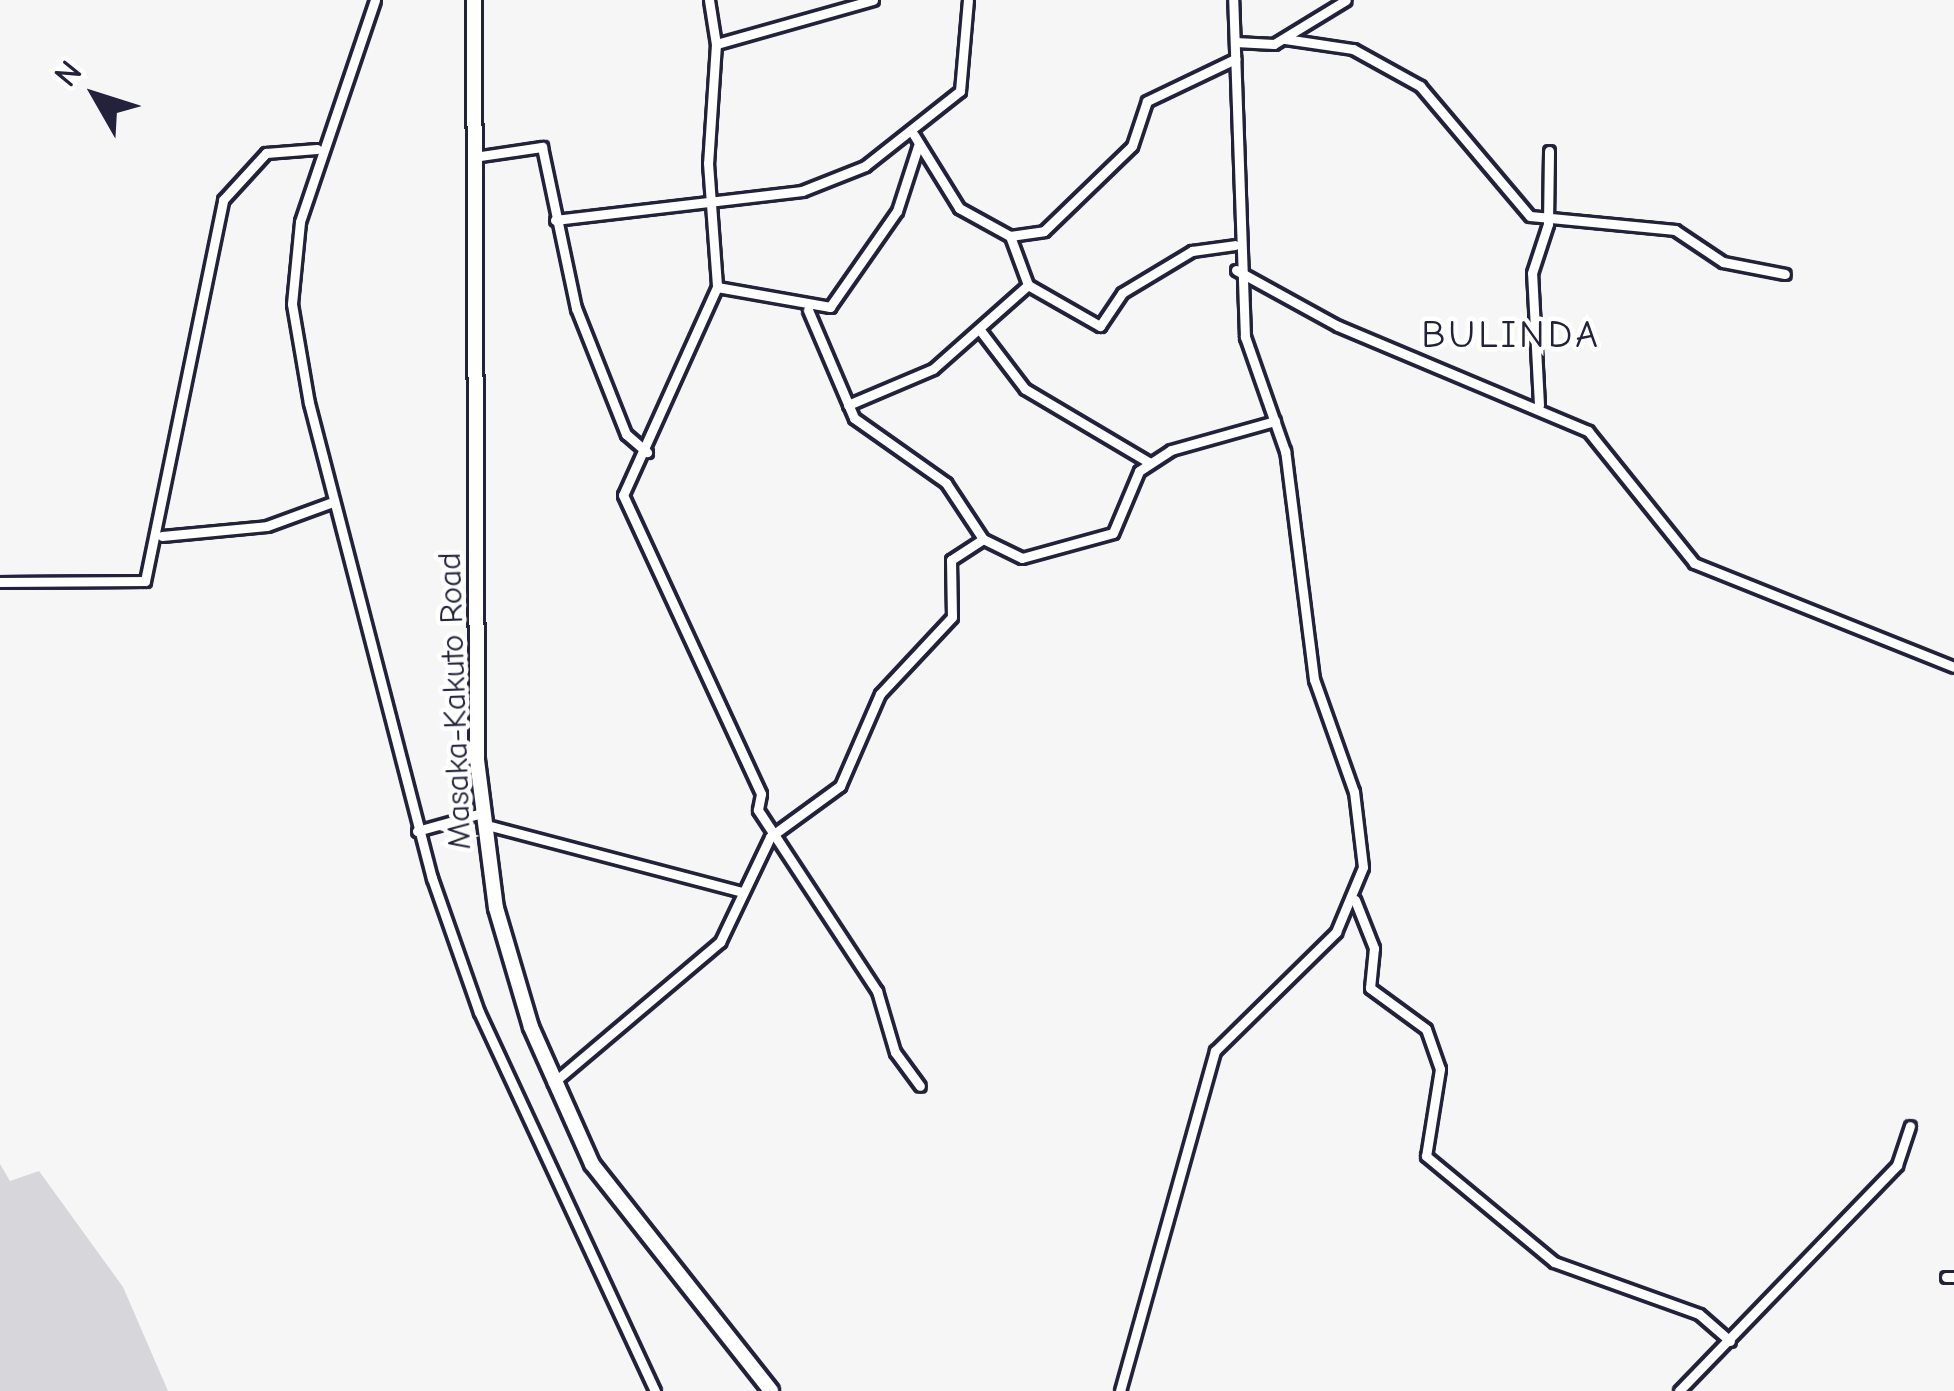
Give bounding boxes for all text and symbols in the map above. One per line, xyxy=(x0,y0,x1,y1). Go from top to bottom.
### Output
north arrow xyxy=(36,36,156,156)
text: N xyxy=(46,53,90,94)
district label: BULINDA xyxy=(1421,312,1601,358)
street label: Masaka-Kakuto Road xyxy=(430,552,480,850)

